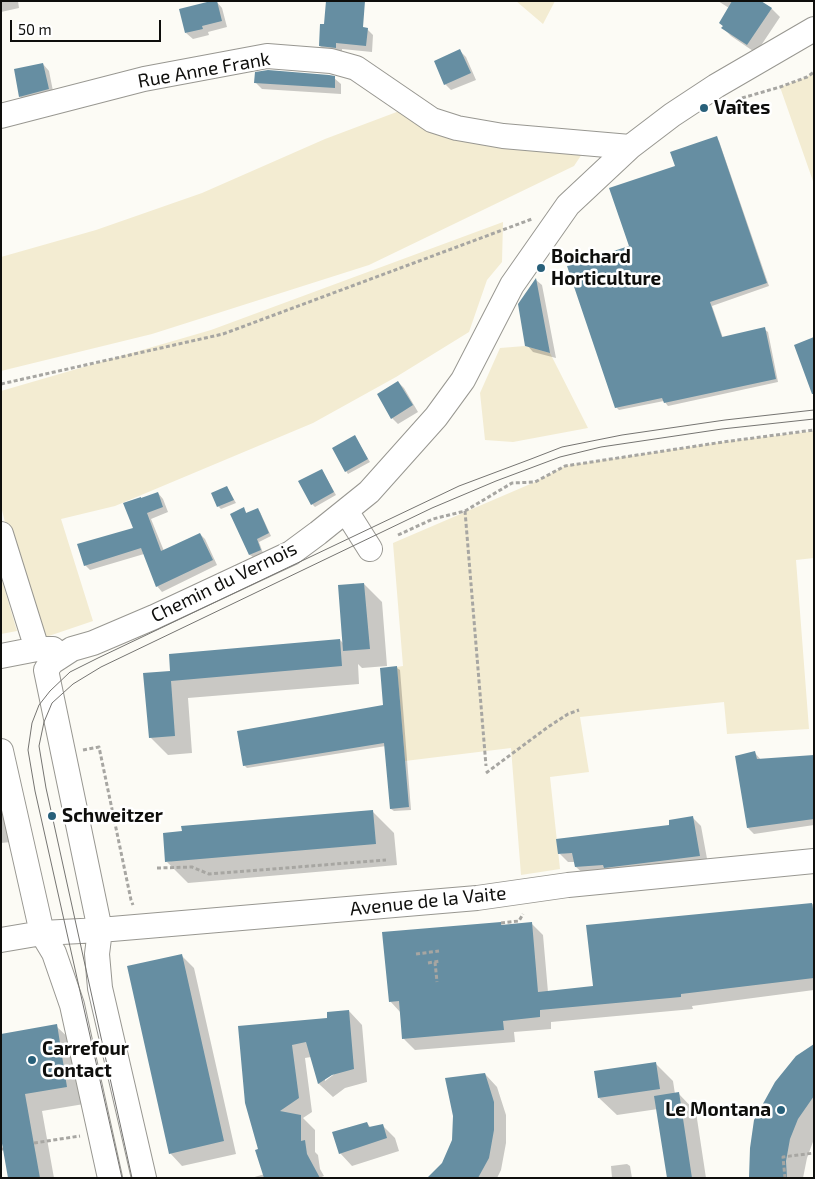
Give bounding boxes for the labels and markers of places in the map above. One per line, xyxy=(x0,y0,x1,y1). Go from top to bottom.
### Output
place label: Vaîtes xyxy=(714,97,770,119)
marker: Vaîtes xyxy=(698,102,710,114)
place label: Boichard Horticulture xyxy=(551,246,661,290)
marker: Boichard Horticulture xyxy=(535,262,547,274)
place label: Schweitzer xyxy=(62,805,163,827)
marker: Schweitzer xyxy=(46,810,58,822)
place label: Carrefour Contact xyxy=(42,1038,129,1082)
marker: Carrefour Contact xyxy=(26,1054,38,1066)
place label: Le Montana xyxy=(665,1099,771,1121)
marker: Le Montana xyxy=(775,1104,787,1116)

